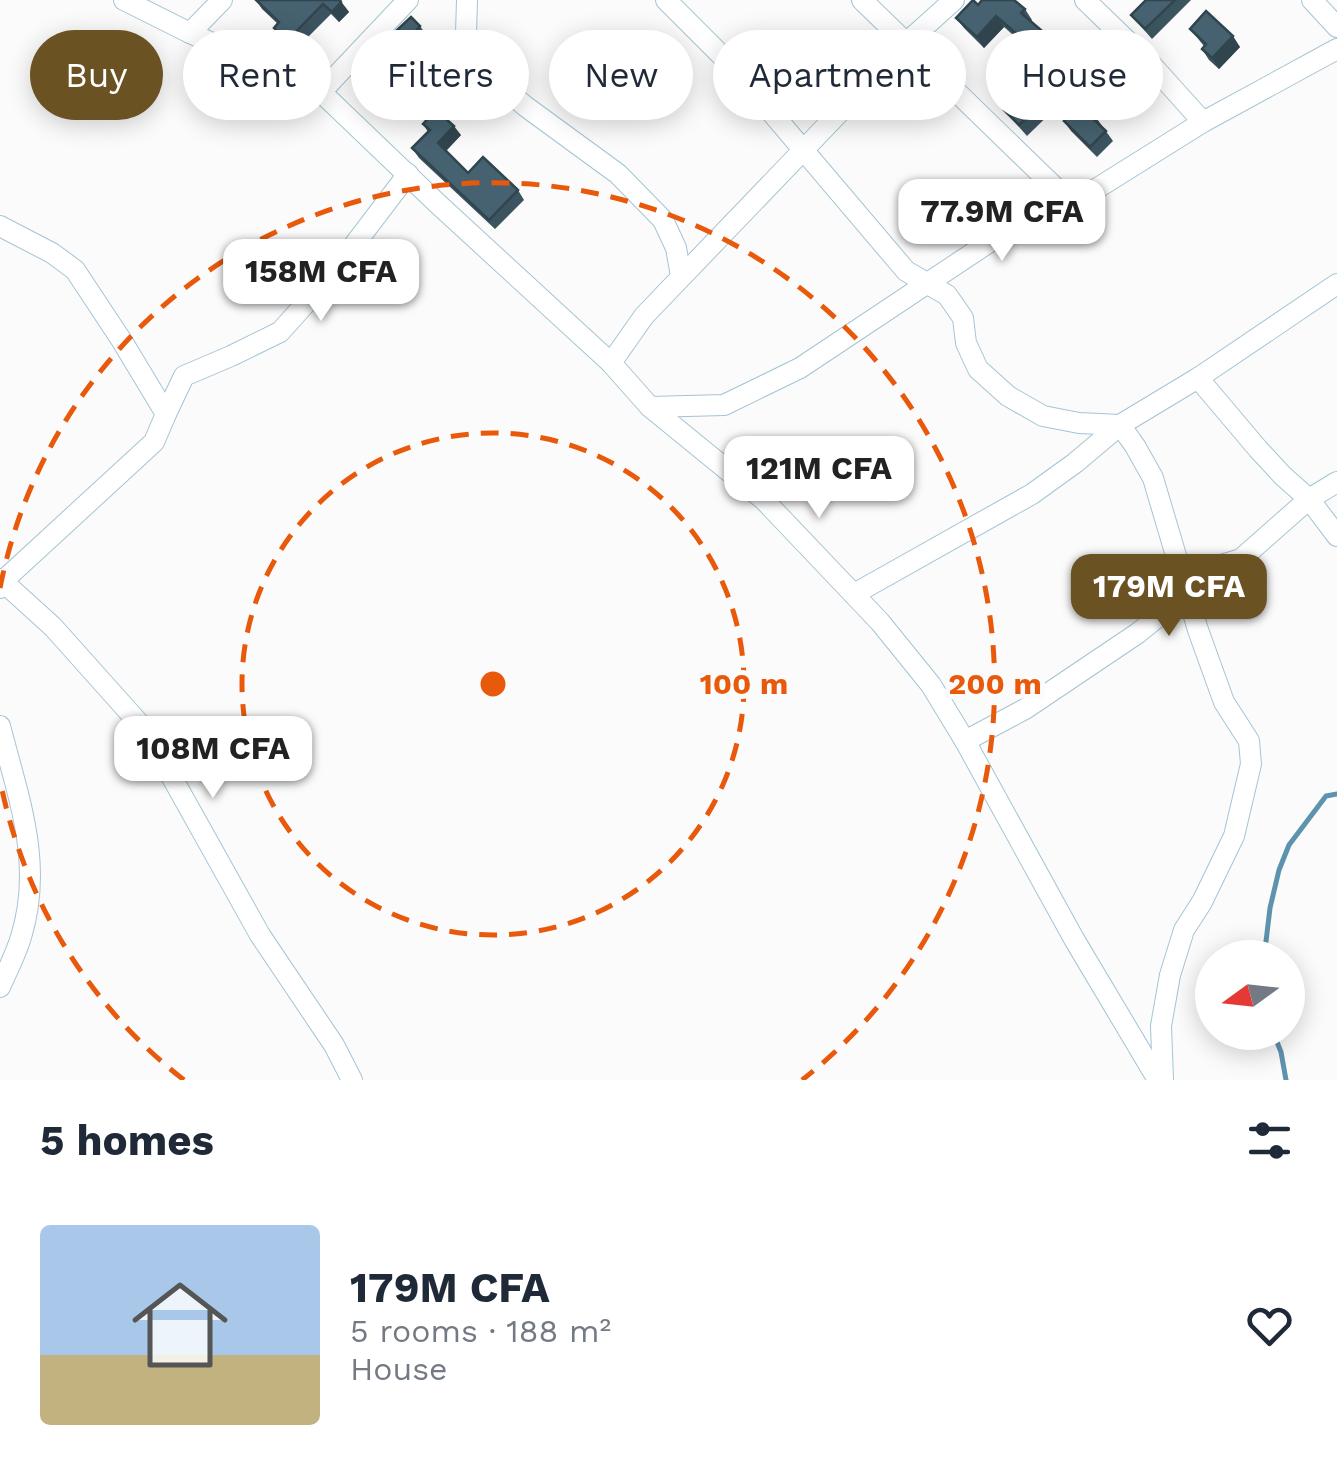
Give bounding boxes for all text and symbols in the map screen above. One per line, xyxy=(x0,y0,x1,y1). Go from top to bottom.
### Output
chip: Buy xyxy=(30,30,163,120)
chip: Rent xyxy=(183,30,331,120)
chip: Filters xyxy=(351,30,529,120)
chip: New xyxy=(549,30,693,120)
chip: Apartment xyxy=(713,30,966,120)
chip: House xyxy=(986,30,1163,120)
pin: 77.9M CFA xyxy=(888,179,1116,264)
text: 77.9M CFA xyxy=(920,192,1084,230)
pin: 158M CFA xyxy=(218,239,424,324)
text: 158M CFA xyxy=(245,252,397,290)
pin: 121M CFA xyxy=(716,436,922,521)
text: 121M CFA xyxy=(746,449,892,487)
pin: 179M CFA xyxy=(1066,554,1272,639)
text: 179M CFA xyxy=(1093,567,1245,605)
centre of rings xyxy=(475,666,511,702)
text: 100 m xyxy=(700,666,788,701)
text: 200 m xyxy=(948,666,1042,701)
pin: 108M CFA xyxy=(110,716,316,801)
text: 108M CFA xyxy=(136,729,290,767)
north arrow xyxy=(1195,940,1305,1050)
map controls xyxy=(1195,940,1305,1050)
icon: filters xyxy=(1242,1113,1297,1168)
text: 5 homes xyxy=(40,1116,214,1165)
text: 179M CFA xyxy=(350,1263,550,1312)
icon: home xyxy=(120,1265,240,1385)
icon: heart xyxy=(1242,1298,1297,1353)
text: 5 rooms · 188 m² xyxy=(350,1312,611,1350)
text: House xyxy=(350,1350,448,1388)

